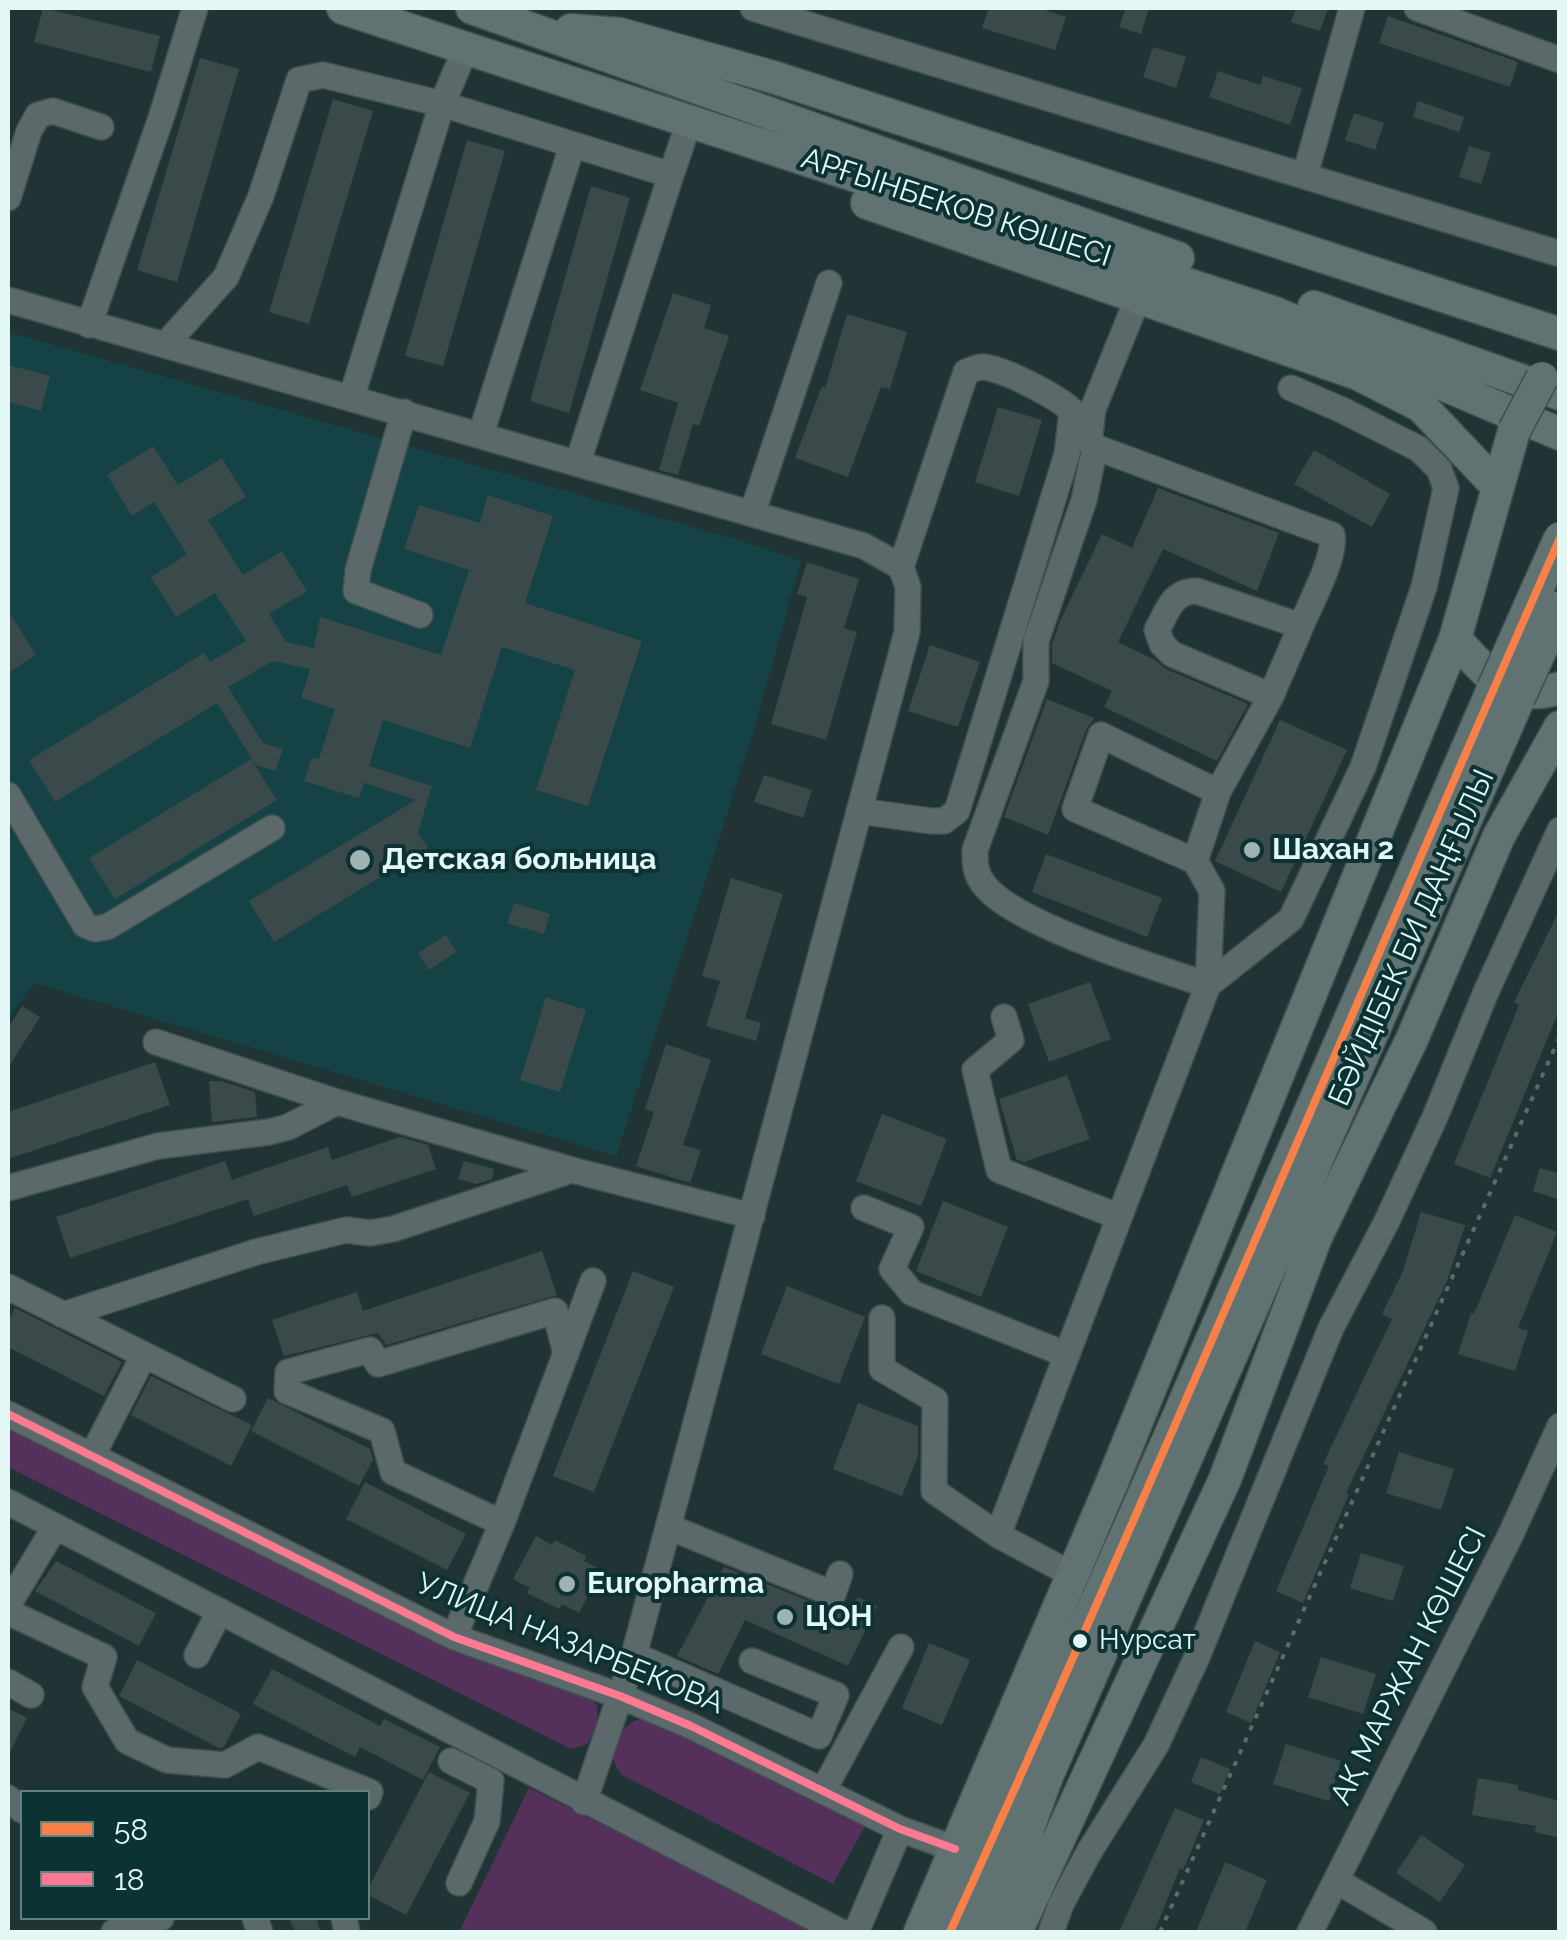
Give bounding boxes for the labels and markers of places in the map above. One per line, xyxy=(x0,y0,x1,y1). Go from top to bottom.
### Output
place label: Шахан 2 xyxy=(1272,832,1394,868)
marker: Шахан 2 xyxy=(1241,839,1263,861)
place label: Детская больница xyxy=(382,842,656,878)
marker: Детская больница xyxy=(347,847,373,873)
place label: Europharma xyxy=(587,1566,764,1602)
marker: Europharma xyxy=(556,1573,578,1595)
place label: ЦОН xyxy=(805,1599,873,1635)
marker: ЦОН xyxy=(774,1606,796,1628)
place label: Нурсат xyxy=(1099,1624,1196,1658)
marker: Нурсат xyxy=(1070,1631,1090,1651)

